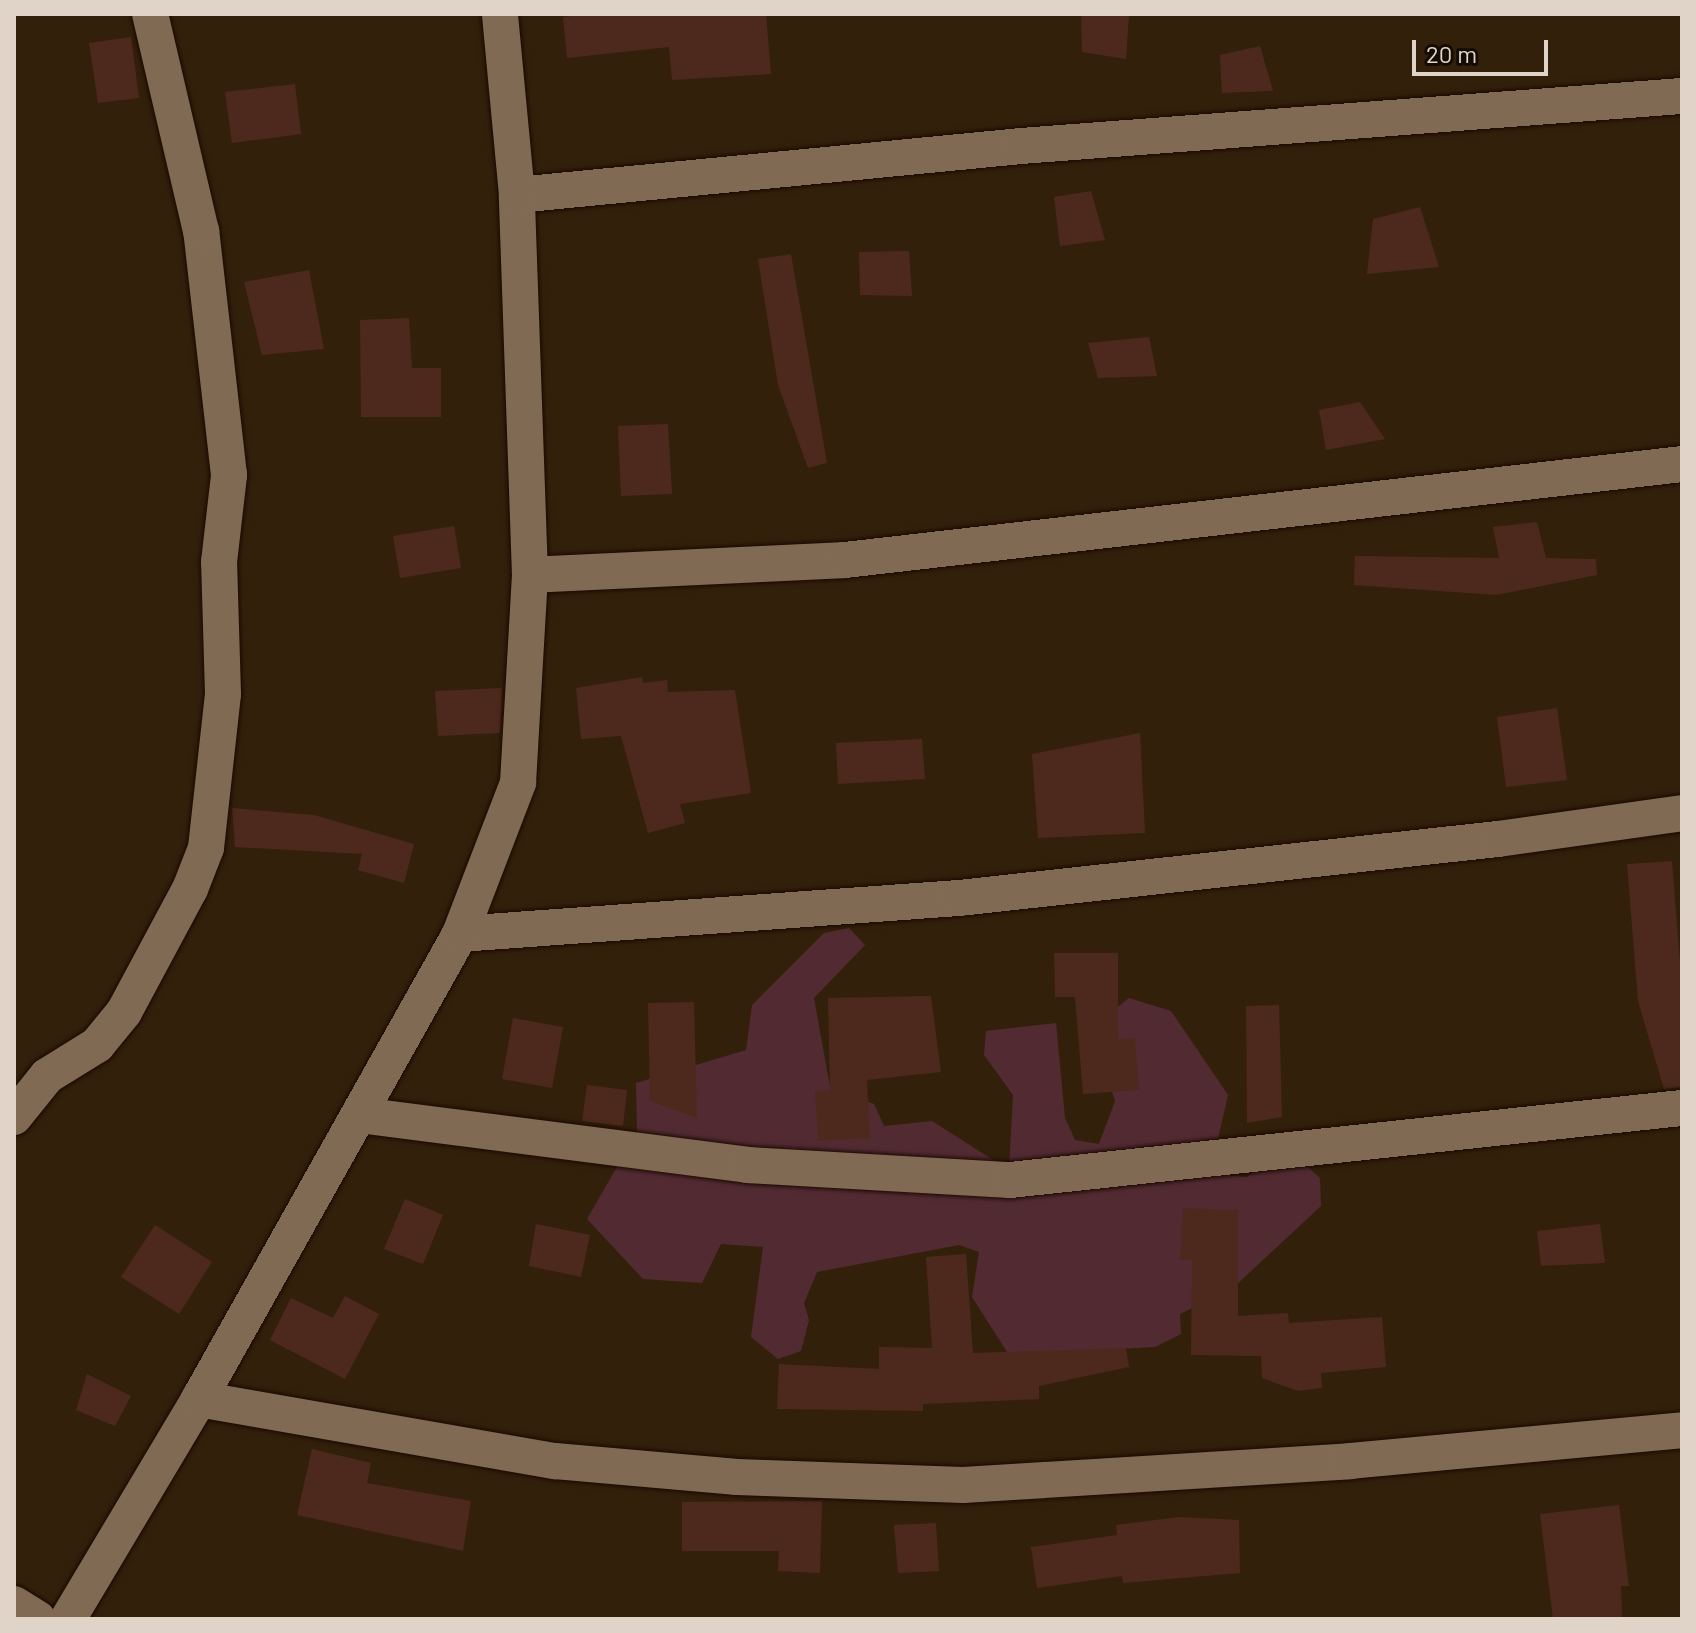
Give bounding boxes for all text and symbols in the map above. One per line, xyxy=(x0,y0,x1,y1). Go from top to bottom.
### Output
scale bar xyxy=(1416,24,1552,74)
text: 20 m xyxy=(1426,39,1477,68)

